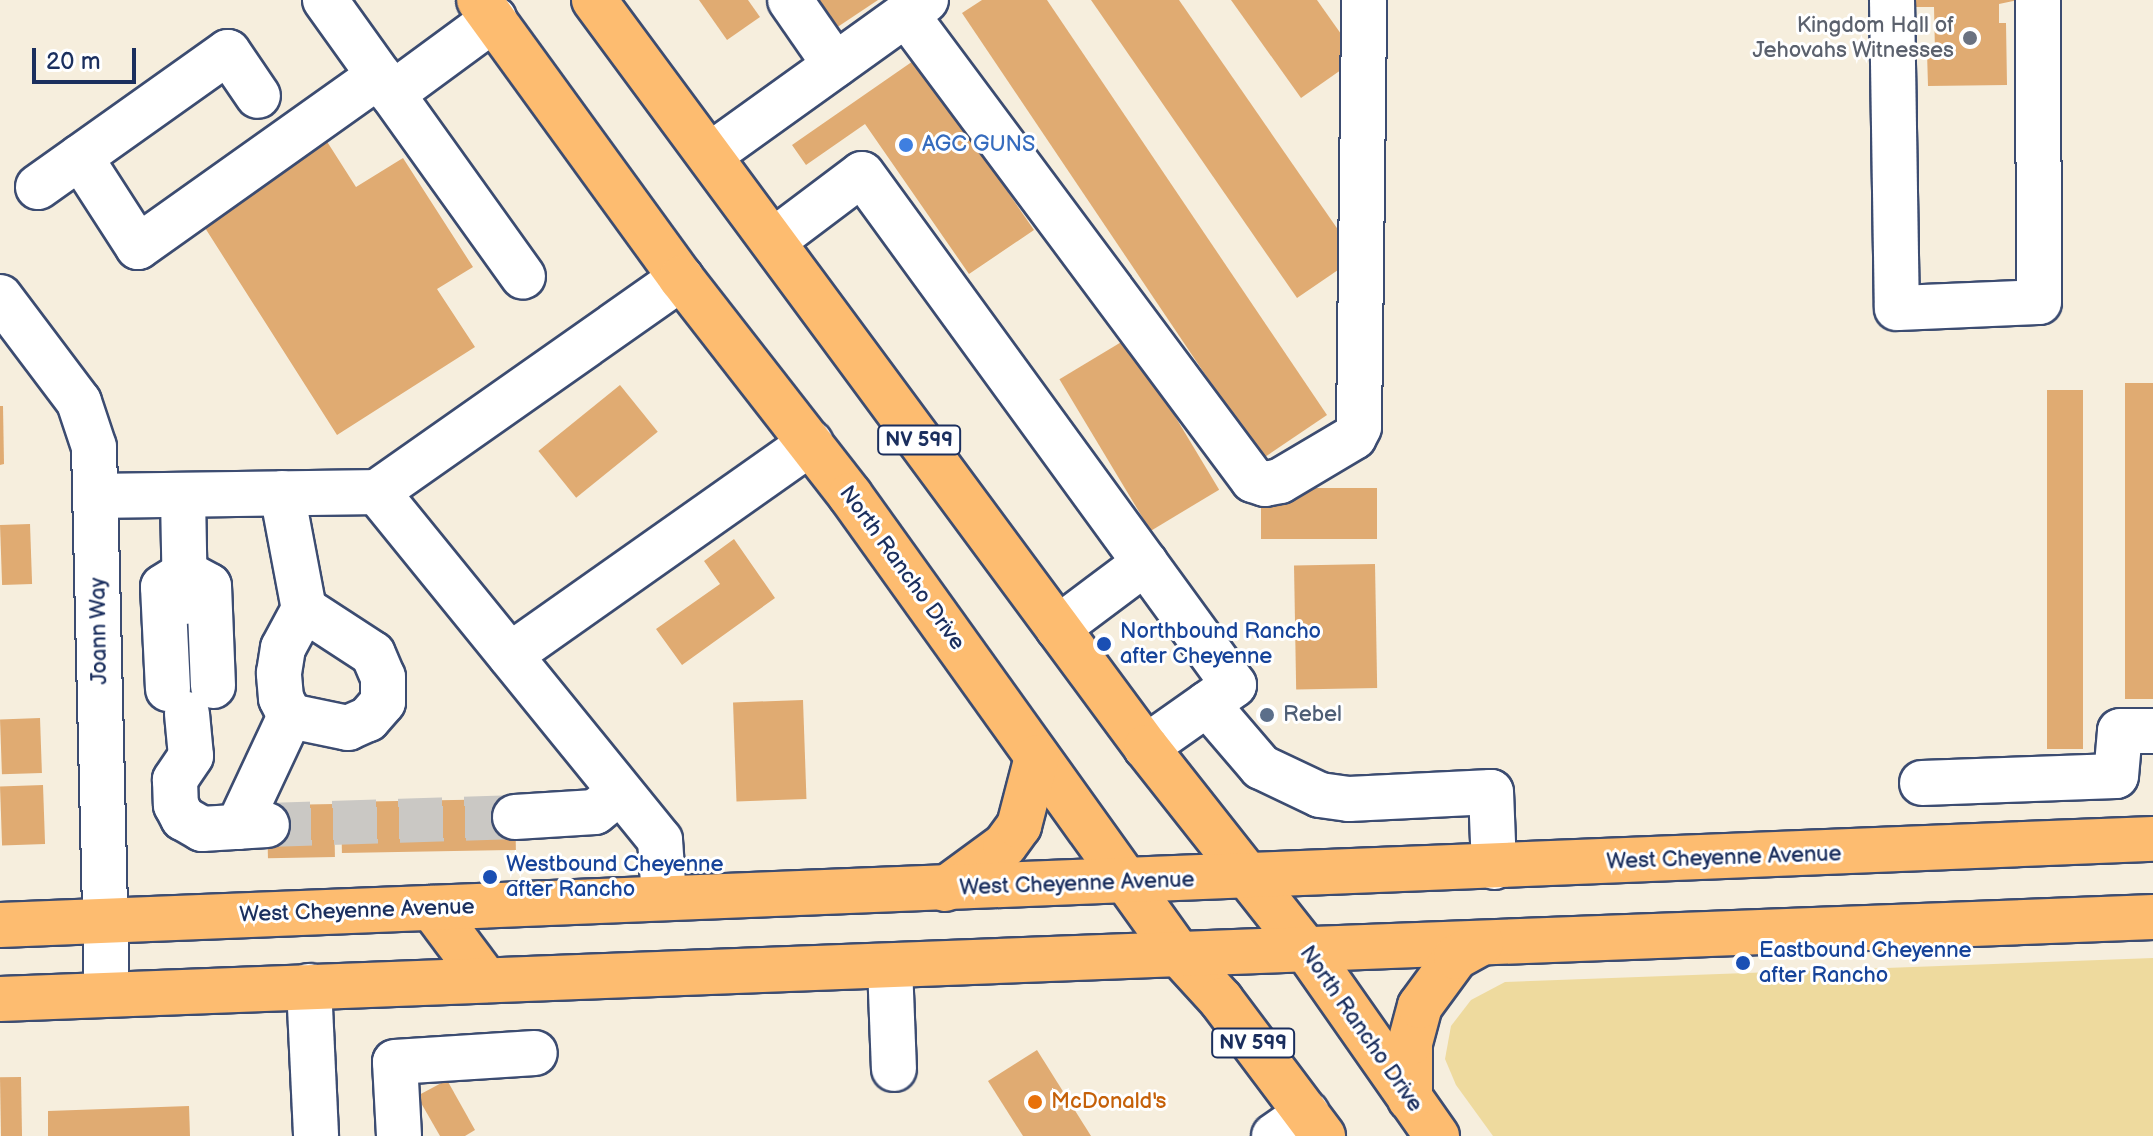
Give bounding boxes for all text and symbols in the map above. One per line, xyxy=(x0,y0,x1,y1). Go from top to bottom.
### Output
place label: Kingdom Hall of Jehovahs Witnesses xyxy=(1752,12,1954,64)
marker: Kingdom Hall of Jehovahs Witnesses xyxy=(1961,29,1979,47)
scale bar xyxy=(36,32,140,82)
text: 20 m xyxy=(46,47,101,76)
place label: AGC GUNS xyxy=(922,132,1035,158)
marker: AGC GUNS xyxy=(897,136,915,154)
road number: NV 599 xyxy=(877,424,961,456)
street label: North Rancho Drive xyxy=(834,481,970,655)
street label: Joann Way xyxy=(85,577,113,685)
place label: Northbound Rancho after Cheyenne xyxy=(1120,618,1321,670)
marker: Northbound Rancho after Cheyenne xyxy=(1095,635,1113,653)
place label: Rebel xyxy=(1283,702,1342,728)
marker: Rebel xyxy=(1258,706,1276,724)
street label: West Cheyenne Avenue xyxy=(1606,841,1842,875)
place label: Westbound Cheyenne after Rancho xyxy=(506,851,724,902)
street label: West Cheyenne Avenue xyxy=(959,867,1195,901)
marker: Westbound Cheyenne after Rancho xyxy=(481,868,499,886)
street label: West Cheyenne Avenue xyxy=(239,894,475,928)
place label: Eastbound Cheyenne after Rancho xyxy=(1759,937,1972,988)
street label: North Rancho Drive xyxy=(1294,941,1428,1117)
marker: Eastbound Cheyenne after Rancho xyxy=(1734,954,1752,972)
road number: NV 599 xyxy=(1211,1027,1295,1059)
place label: McDonald's xyxy=(1051,1089,1166,1115)
marker: McDonald's xyxy=(1026,1093,1044,1111)

